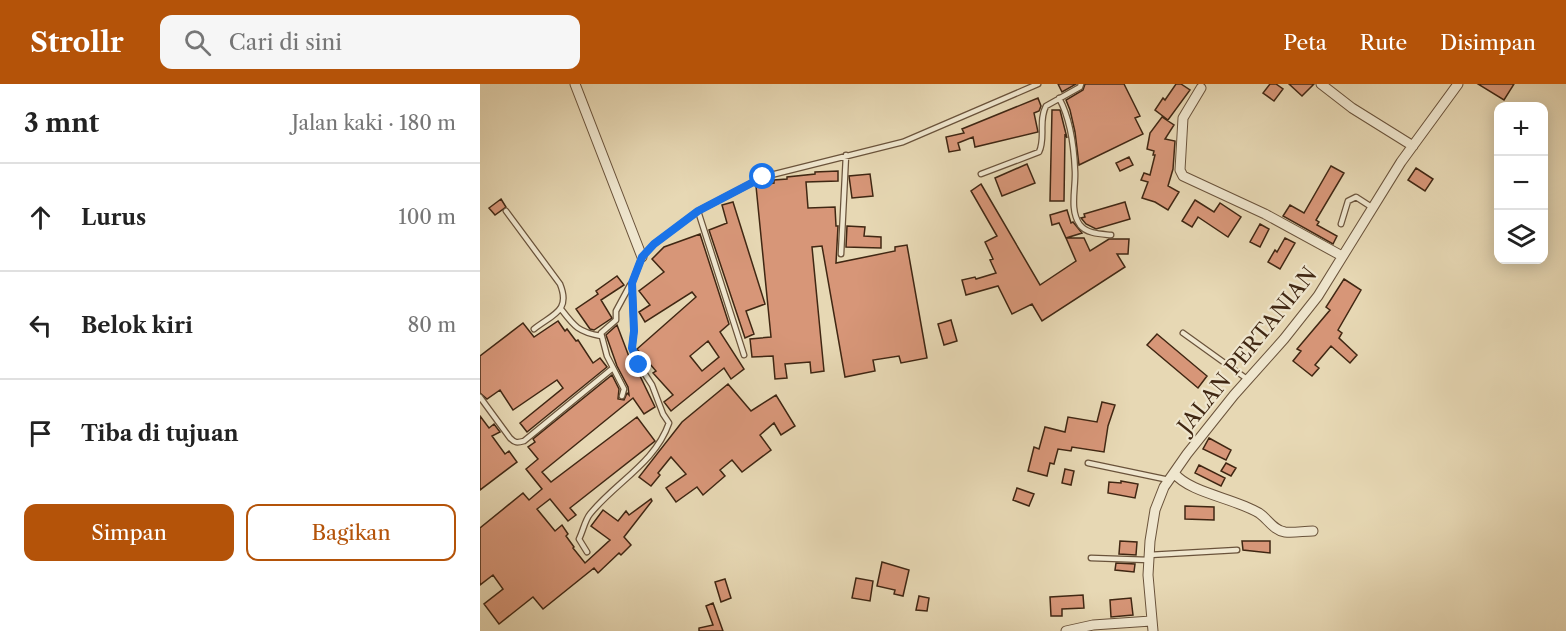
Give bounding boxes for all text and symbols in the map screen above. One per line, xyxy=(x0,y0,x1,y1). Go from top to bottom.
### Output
search box xyxy=(160,15,580,69)
text: Strollr xyxy=(30,25,124,59)
icon: search xyxy=(181,26,214,59)
text: Cari di sini xyxy=(229,29,342,56)
text: Peta xyxy=(1283,30,1327,55)
text: Rute xyxy=(1360,30,1407,55)
text: Disimpan xyxy=(1440,30,1536,55)
map controls xyxy=(1494,102,1548,264)
button: + xyxy=(1494,102,1548,156)
text: 3 mnt xyxy=(24,107,99,139)
text: Jalan kaki · 180 m xyxy=(292,111,456,135)
button: − xyxy=(1494,156,1548,210)
route start xyxy=(749,163,775,189)
icon: ahead xyxy=(24,201,57,234)
text: Lurus xyxy=(81,204,146,231)
text: 100 m xyxy=(398,205,456,229)
button: layers xyxy=(1494,210,1548,264)
street label: JALAN PERTANIAN xyxy=(1170,262,1322,440)
icon: left xyxy=(24,309,57,342)
text: Belok kiri xyxy=(81,312,193,339)
text: 80 m xyxy=(408,313,456,337)
route end xyxy=(625,351,651,377)
icon: arrive xyxy=(24,417,57,450)
text: Tiba di tujuan xyxy=(81,420,239,447)
button: Simpan xyxy=(24,504,234,561)
button: Bagikan xyxy=(246,504,456,561)

